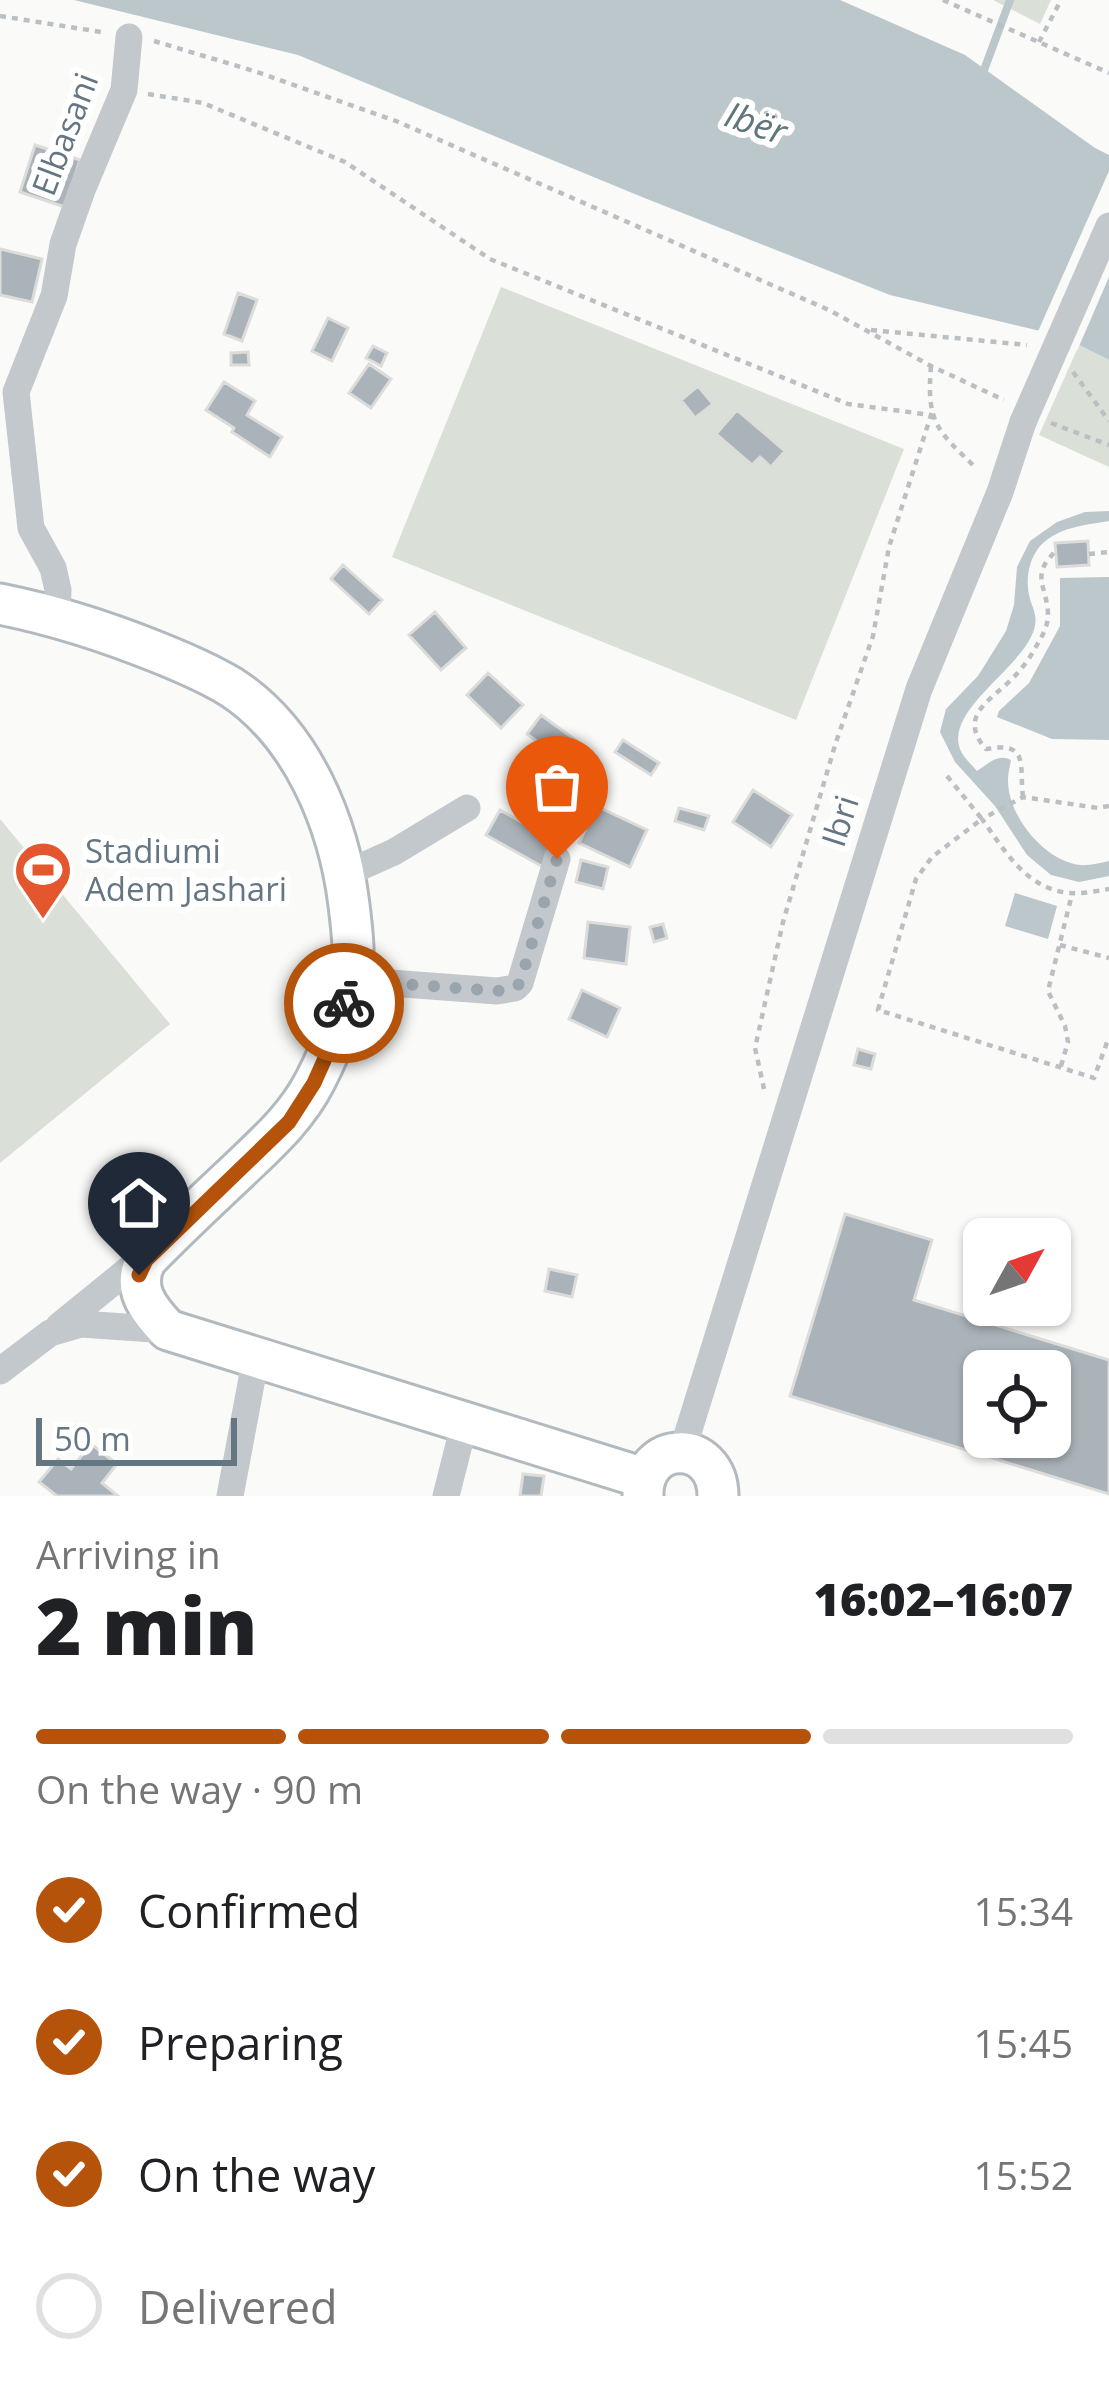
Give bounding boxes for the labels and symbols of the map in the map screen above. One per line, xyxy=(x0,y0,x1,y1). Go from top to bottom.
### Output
street label: Elbasani xyxy=(21,66,108,202)
water label: Ibër xyxy=(719,89,795,156)
pin xyxy=(506,736,608,859)
street label: Ibri xyxy=(810,790,869,852)
place label: Stadiumi Adem Jashari xyxy=(85,828,287,911)
sports icon: Stadiumi Adem Jashari xyxy=(12,839,74,921)
courier xyxy=(284,943,404,1063)
pin xyxy=(88,1152,190,1275)
north arrow xyxy=(963,1218,1071,1326)
scale bar xyxy=(36,1412,237,1465)

